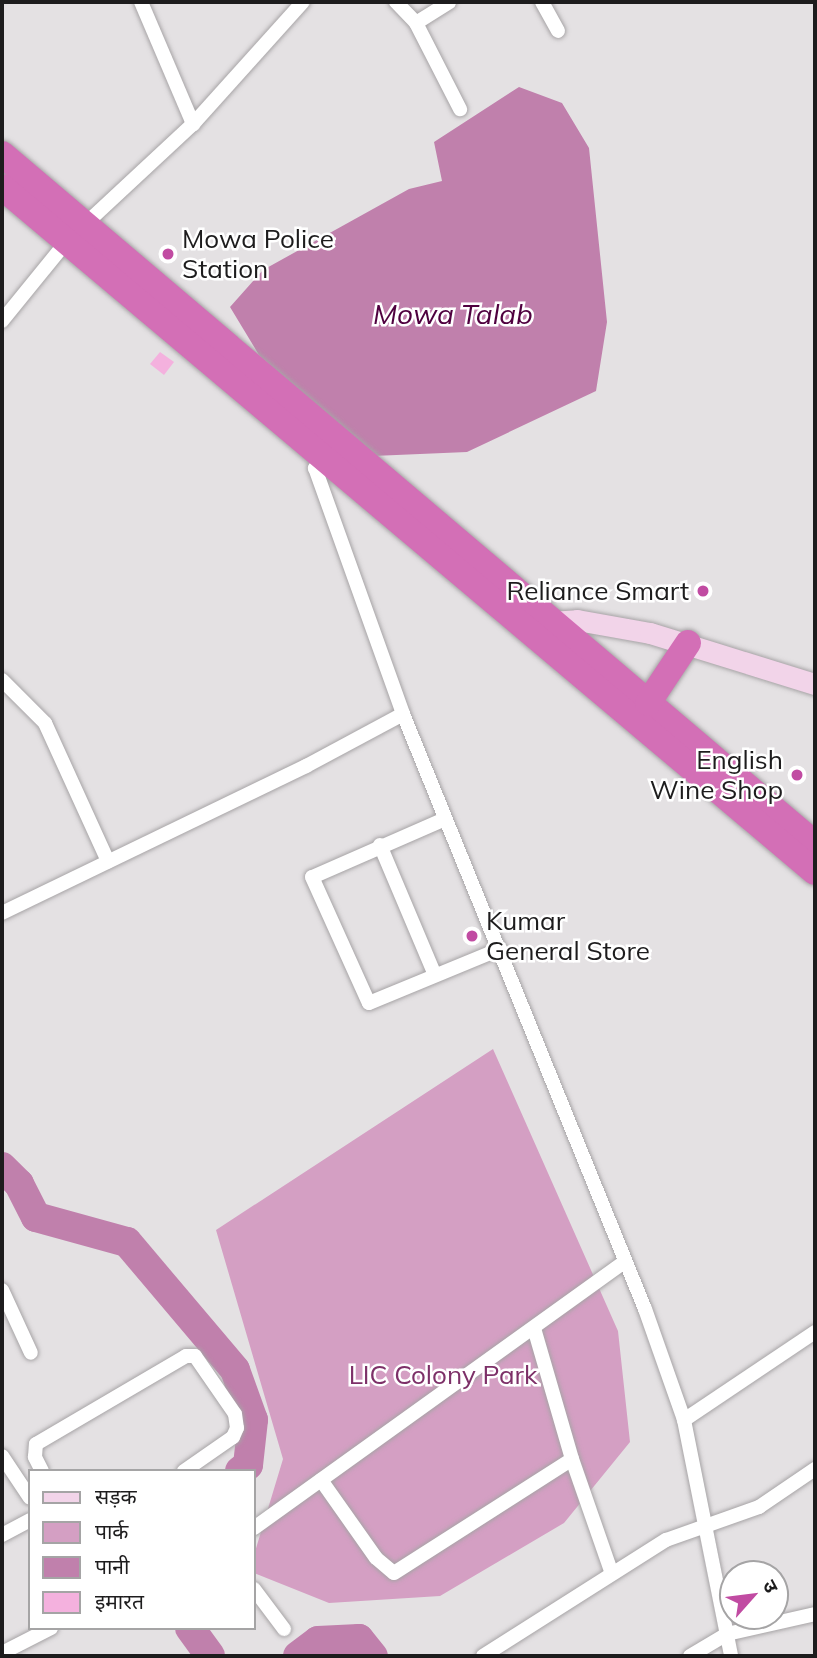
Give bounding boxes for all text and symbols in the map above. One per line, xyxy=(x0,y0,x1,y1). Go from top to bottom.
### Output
place label: Mowa Police Station xyxy=(182,223,334,284)
marker: Mowa Police Station xyxy=(160,246,176,262)
water label: Mowa Talab xyxy=(373,297,533,331)
place label: Reliance Smart xyxy=(507,575,689,607)
marker: Reliance Smart xyxy=(695,583,711,599)
place label: English Wine Shop xyxy=(650,744,783,806)
marker: English Wine Shop xyxy=(789,767,805,783)
place label: Kumar General Store xyxy=(486,905,650,967)
marker: Kumar General Store xyxy=(464,928,480,944)
park label: LIC Colony Park xyxy=(349,1359,537,1391)
legend xyxy=(28,1469,256,1630)
text: सड़क xyxy=(95,1483,137,1509)
text: पार्क xyxy=(95,1518,129,1544)
text: पानी xyxy=(95,1553,129,1579)
north arrow xyxy=(719,1560,789,1630)
text: उ xyxy=(758,1576,784,1597)
text: इमारत xyxy=(95,1588,144,1614)

